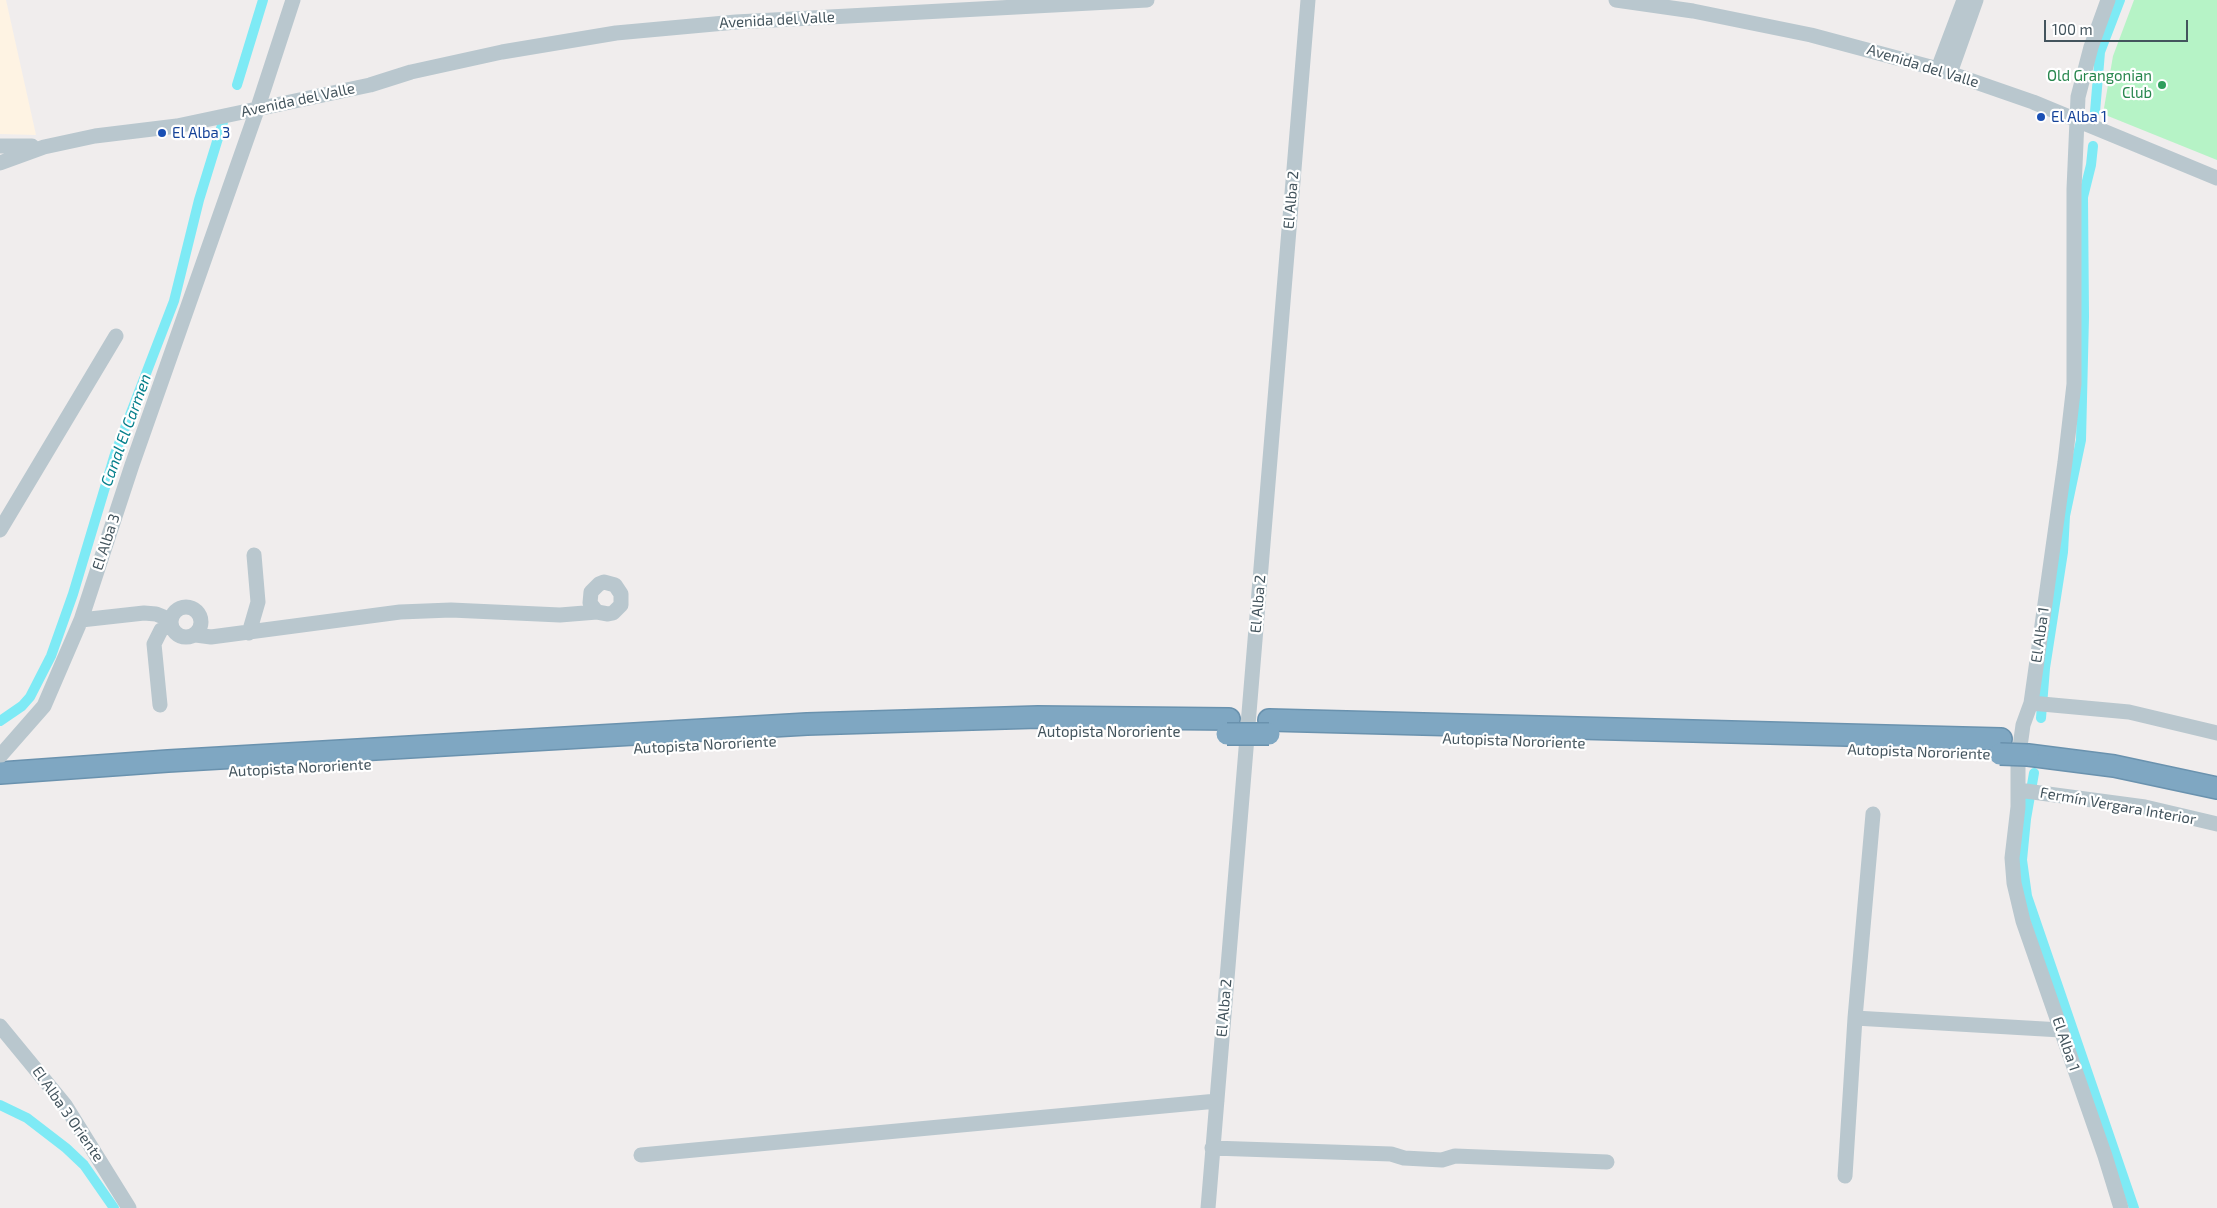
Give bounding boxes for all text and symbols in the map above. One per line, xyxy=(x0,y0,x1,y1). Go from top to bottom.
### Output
street label: Avenida del Valle xyxy=(719,8,835,32)
scale bar xyxy=(2047,10,2191,42)
text: 100 m xyxy=(2052,20,2093,38)
street label: Avenida del Valle xyxy=(1865,40,1981,92)
place label: Old Grangonian Club xyxy=(2047,67,2152,102)
street label: Avenida del Valle xyxy=(239,79,357,121)
marker: Old Grangonian Club xyxy=(2156,79,2168,91)
place label: El Alba 1 xyxy=(2051,108,2107,126)
marker: El Alba 1 xyxy=(2035,111,2047,123)
place label: El Alba 3 xyxy=(172,124,230,142)
marker: El Alba 3 xyxy=(156,127,168,139)
street label: El Alba 2 xyxy=(1279,170,1303,230)
water label: Canal El Carmen xyxy=(97,371,155,489)
street label: El Alba 3 xyxy=(88,511,124,573)
street label: El Alba 2 xyxy=(1246,574,1270,634)
street label: El Alba 1 xyxy=(2027,606,2053,664)
street label: Autopista Nororiente xyxy=(1037,723,1181,741)
street label: Autopista Nororiente xyxy=(1442,730,1586,752)
street label: Autopista Nororiente xyxy=(633,732,777,758)
street label: Autopista Nororiente xyxy=(1847,741,1991,763)
street label: Autopista Nororiente xyxy=(228,755,372,781)
street label: Fermín Vergara Interior xyxy=(2039,783,2197,829)
street label: El Alba 2 xyxy=(1212,978,1236,1038)
street label: El Alba 1 xyxy=(2048,1015,2084,1073)
street label: El Alba 3 Oriente xyxy=(28,1063,108,1165)

